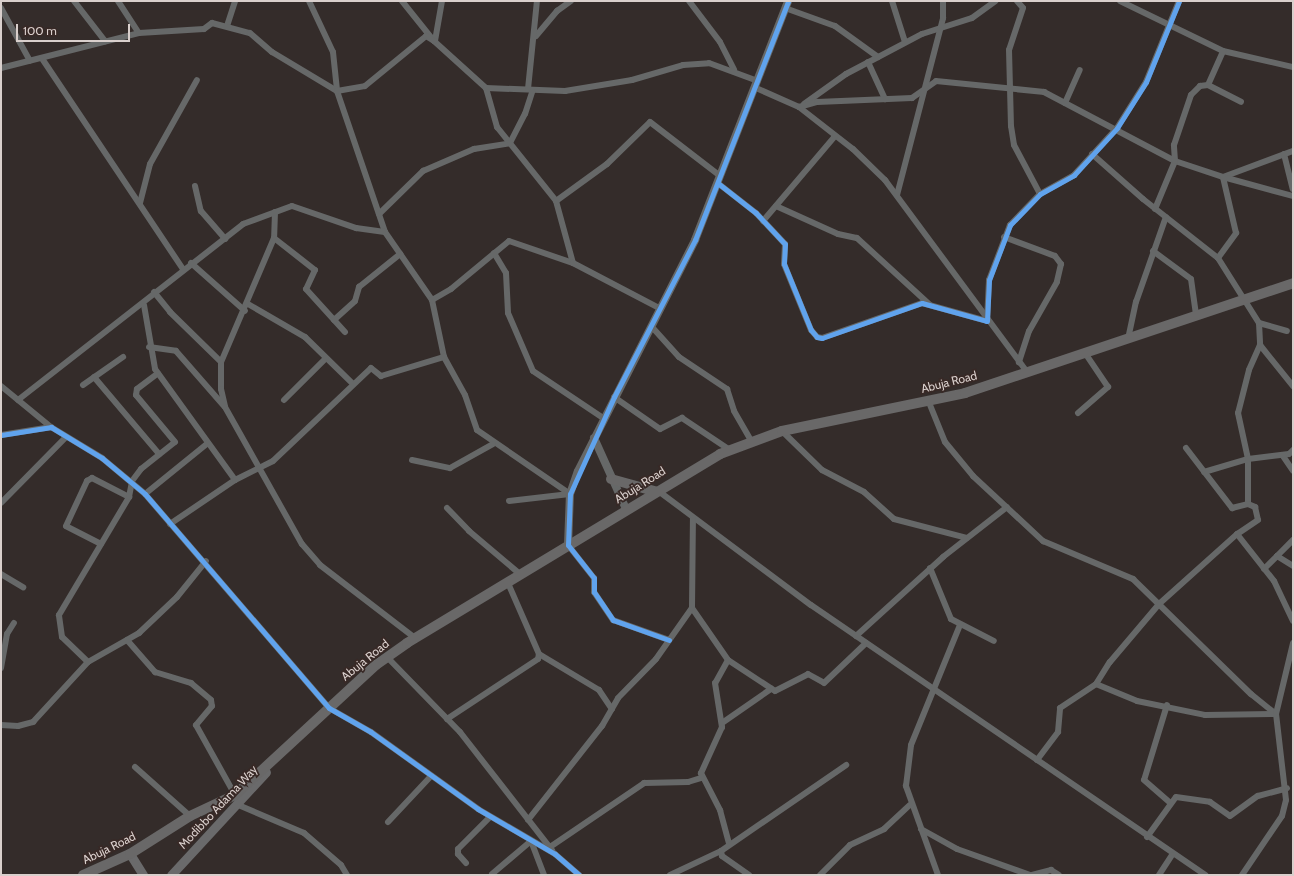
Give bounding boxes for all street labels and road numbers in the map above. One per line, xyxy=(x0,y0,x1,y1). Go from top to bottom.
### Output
street label: Abuja Road xyxy=(919,368,979,396)
street label: Abuja Road xyxy=(612,464,668,506)
street label: Abuja Road xyxy=(338,636,392,684)
street label: Modibbo Adama Way xyxy=(176,762,260,852)
street label: Abuja Road xyxy=(80,829,138,867)

